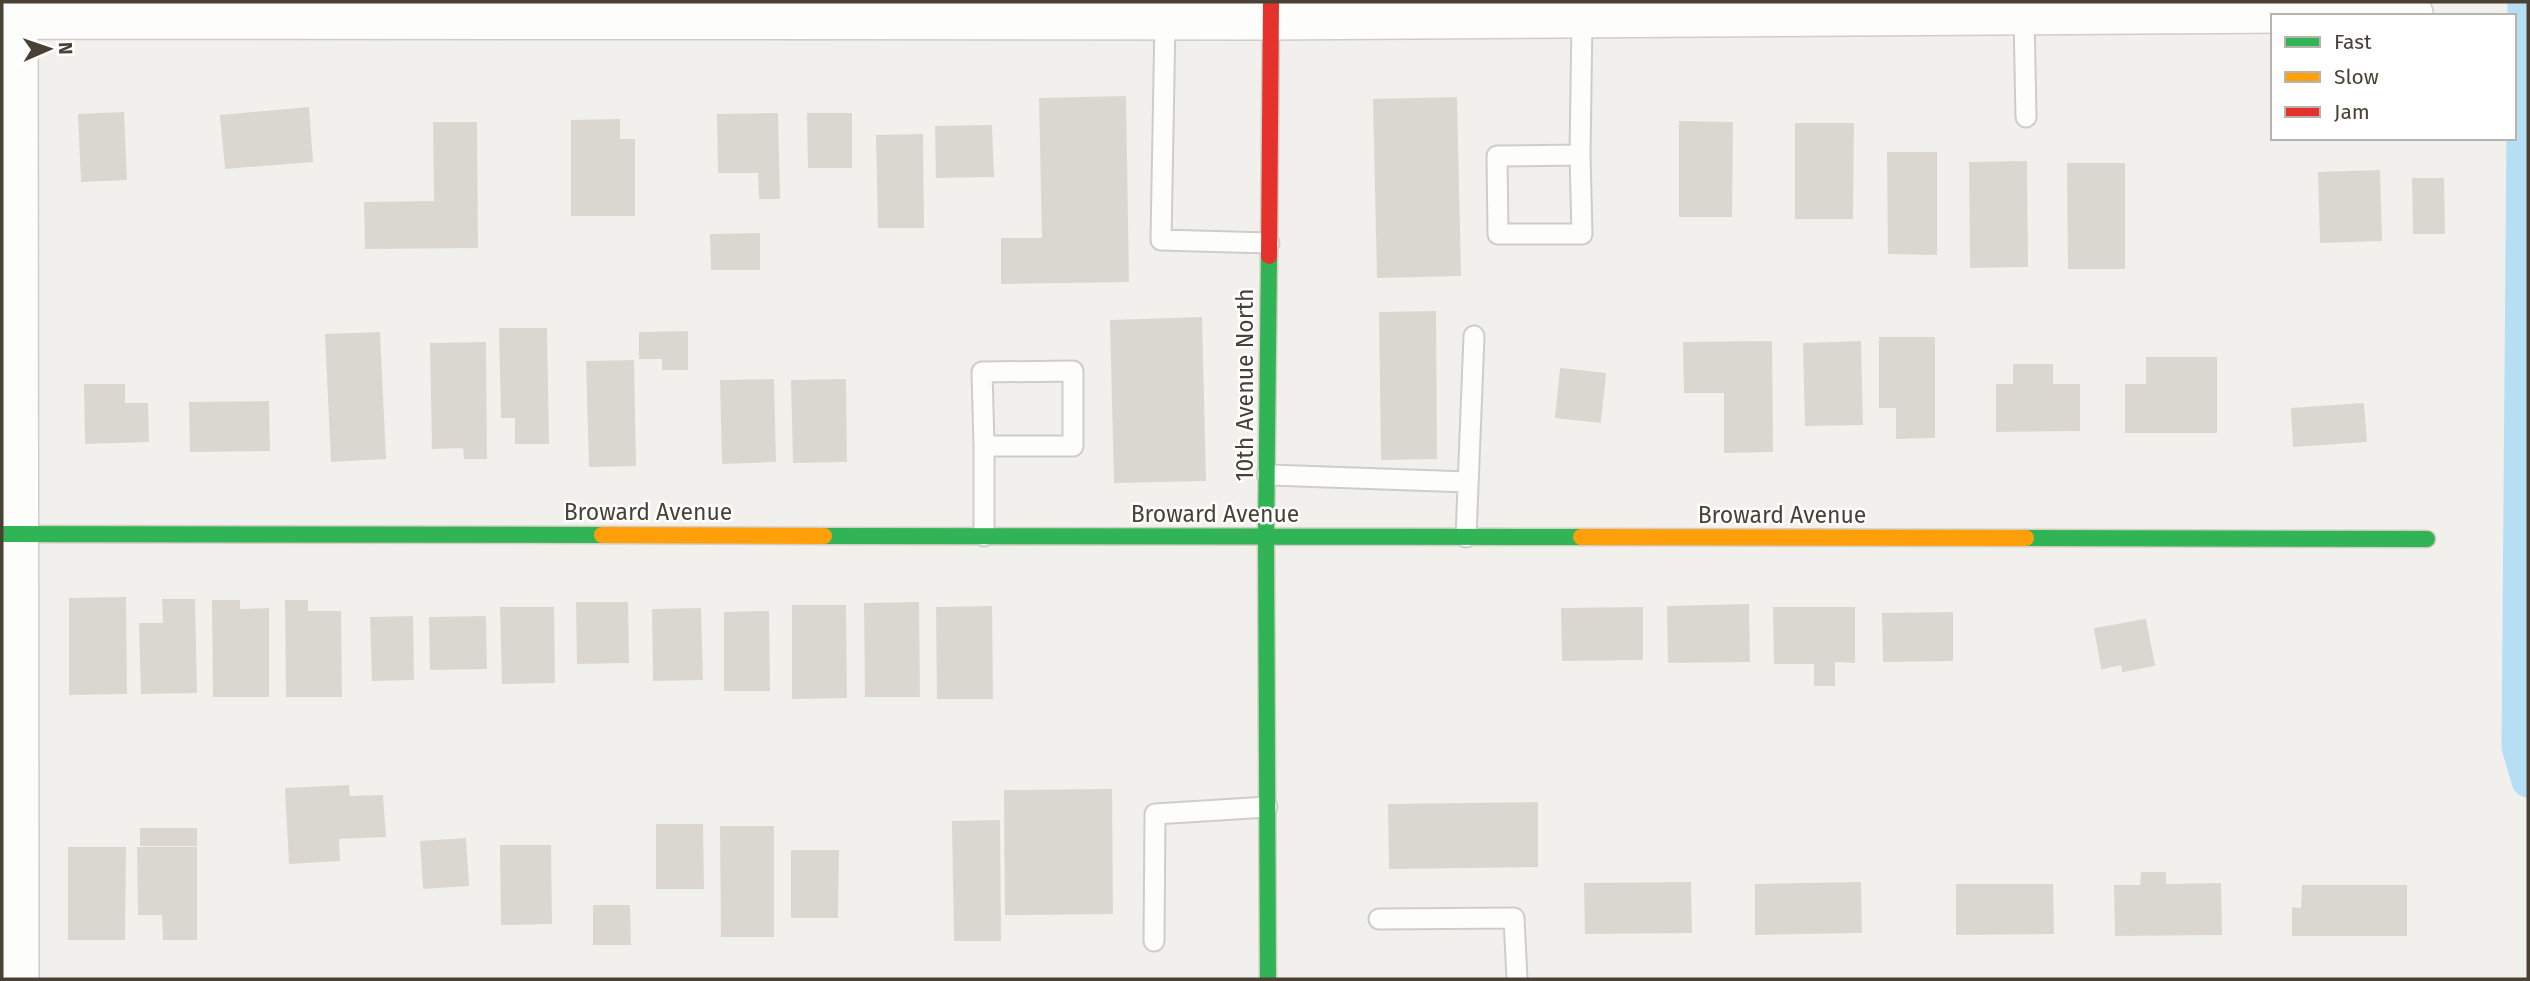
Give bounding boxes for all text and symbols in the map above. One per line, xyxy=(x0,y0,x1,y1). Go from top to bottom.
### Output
north arrow xyxy=(14,14,84,84)
legend xyxy=(2271,14,2516,140)
text: Fast xyxy=(2334,29,2372,55)
text: N xyxy=(54,42,77,55)
text: Slow xyxy=(2334,64,2379,90)
text: Jam xyxy=(2334,99,2370,125)
street label: 10th Avenue North xyxy=(1231,289,1259,481)
street label: Broward Avenue xyxy=(564,498,732,526)
street label: Broward Avenue xyxy=(1131,500,1299,528)
street label: Broward Avenue xyxy=(1698,501,1866,529)

